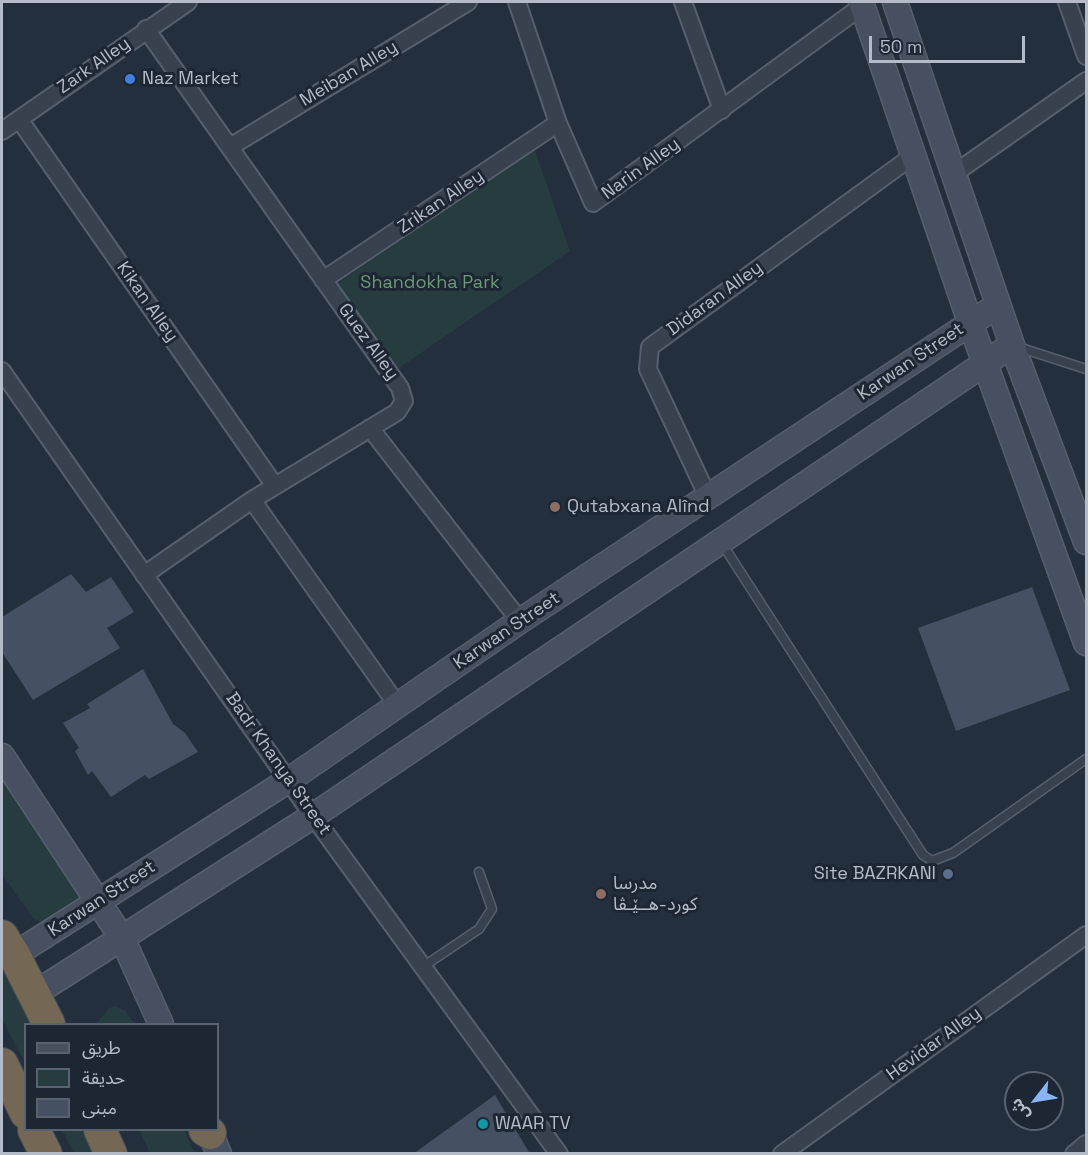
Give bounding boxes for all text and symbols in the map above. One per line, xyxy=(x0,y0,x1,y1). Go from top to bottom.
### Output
scale bar xyxy=(872,24,1028,62)
street label: Zark Alley xyxy=(54,33,134,99)
text: 50 m xyxy=(880,35,922,58)
street label: Meiban Alley xyxy=(296,36,402,112)
place label: Naz Market xyxy=(142,68,239,90)
marker: Naz Market xyxy=(123,72,137,86)
street label: Narin Alley xyxy=(598,134,684,204)
street label: Zrikan Alley xyxy=(394,165,488,239)
street label: Didaran Alley xyxy=(663,257,767,341)
street label: Kikan Alley xyxy=(112,258,182,346)
park label: Shandokha Park xyxy=(360,272,500,294)
street label: Guez Alley xyxy=(333,300,403,384)
street label: Karwan Street xyxy=(854,319,968,405)
place label: Qutabxana Alînd xyxy=(567,496,710,518)
marker: Qutabxana Alînd xyxy=(548,500,562,514)
street label: Karwan Street xyxy=(450,588,564,674)
street label: Badr Khanya Street xyxy=(221,688,335,840)
street label: Karwan Street xyxy=(44,856,160,942)
place label: Site BAZRKANI xyxy=(814,863,936,885)
marker: Site BAZRKANI xyxy=(941,867,955,881)
place label: مدرسا كورد-هــێـڤا xyxy=(613,873,698,916)
marker: مدرسا كورد-هــێـڤا xyxy=(594,887,608,901)
street label: Hevidar Alley xyxy=(883,1003,985,1085)
legend xyxy=(24,1023,219,1131)
text: طريق xyxy=(82,1036,121,1059)
text: حديقة xyxy=(82,1066,125,1089)
north arrow xyxy=(1004,1071,1064,1131)
text: ش xyxy=(1005,1095,1035,1124)
text: مبنى xyxy=(82,1096,117,1119)
place label: WAAR TV xyxy=(495,1113,571,1135)
marker: WAAR TV xyxy=(476,1117,490,1131)

